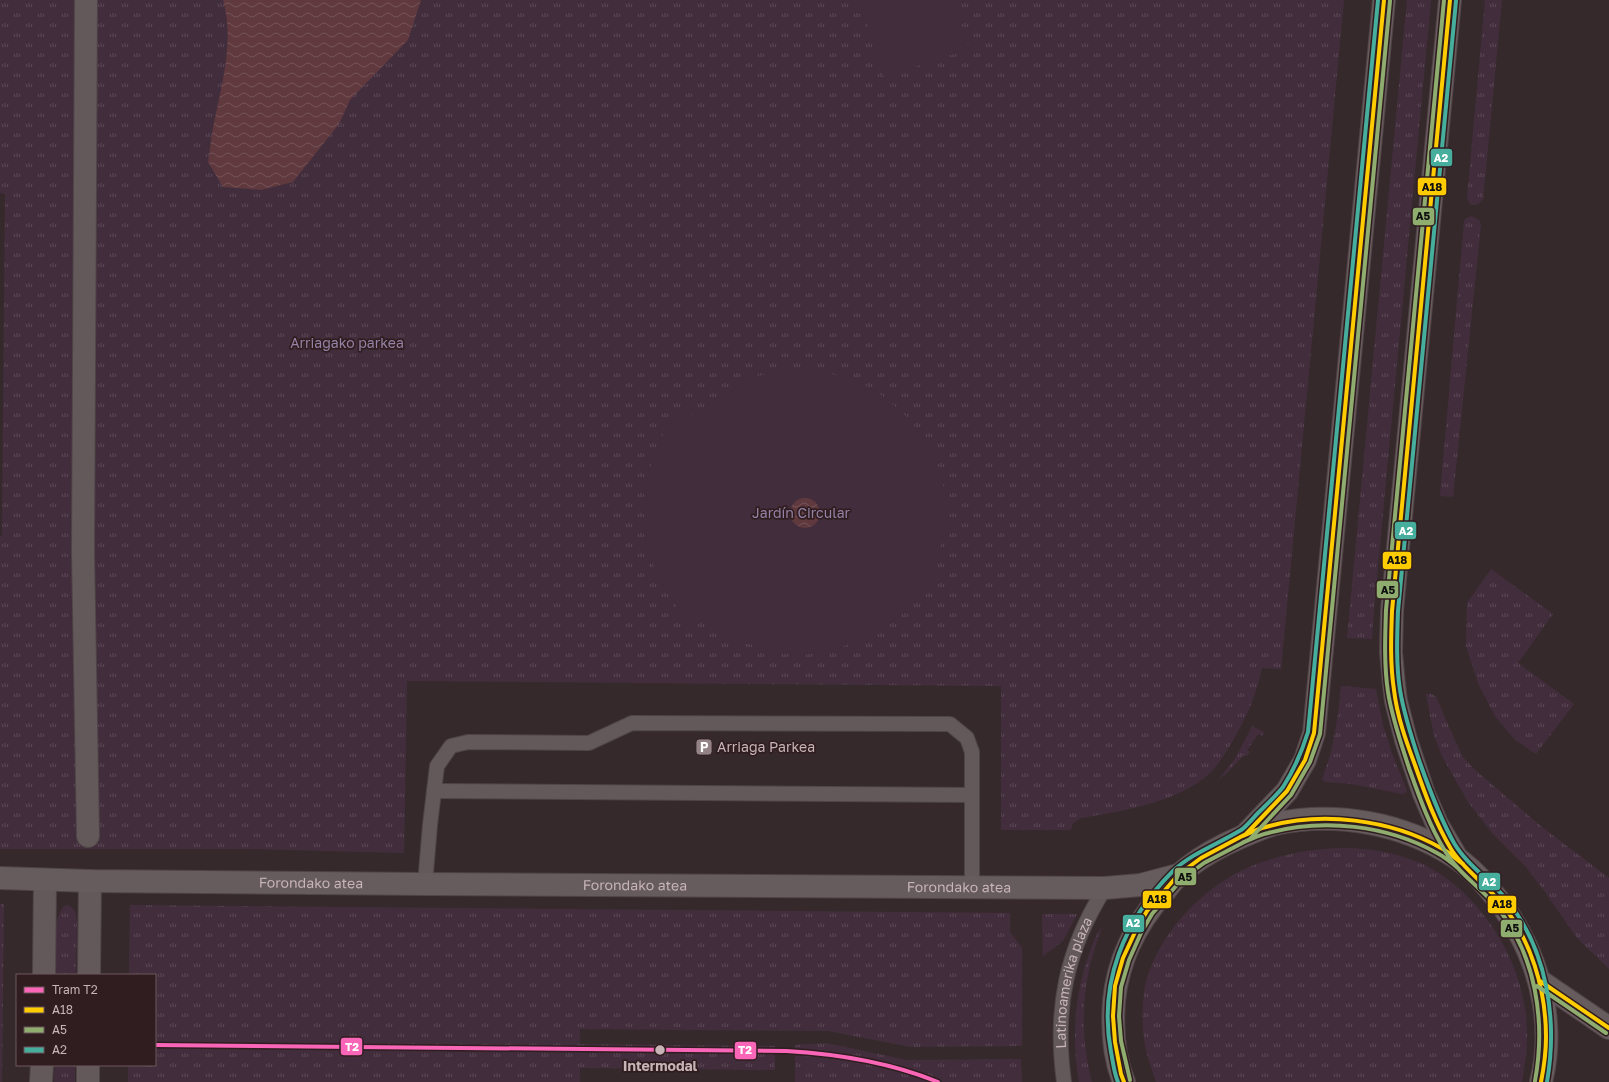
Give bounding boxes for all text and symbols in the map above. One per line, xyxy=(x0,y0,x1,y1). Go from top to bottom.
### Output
line badge: A2 xyxy=(1430,148,1453,167)
text: A2 xyxy=(1434,151,1449,164)
line badge: A18 xyxy=(1417,177,1447,196)
text: A18 xyxy=(1422,180,1442,193)
line badge: A5 xyxy=(1412,207,1435,226)
text: A5 xyxy=(1416,209,1431,222)
park label: Arriagako parkea xyxy=(290,334,404,351)
park label: Jardín Circular xyxy=(752,504,851,521)
line badge: A2 xyxy=(1394,521,1417,540)
text: A2 xyxy=(1399,524,1414,537)
line badge: A18 xyxy=(1382,551,1412,570)
text: A18 xyxy=(1387,553,1407,566)
line badge: A5 xyxy=(1376,580,1399,599)
text: A5 xyxy=(1381,583,1396,596)
parking icon: Arriaga Parkea xyxy=(694,737,714,757)
place label: Arriaga Parkea xyxy=(717,738,815,755)
line badge: A5 xyxy=(1174,867,1197,886)
text: A5 xyxy=(1178,870,1193,883)
line badge: A2 xyxy=(1478,872,1501,891)
street label: Forondako atea xyxy=(259,874,363,891)
text: A2 xyxy=(1482,875,1497,888)
street label: Forondako atea xyxy=(583,876,687,894)
street label: Forondako atea xyxy=(907,878,1011,895)
line badge: A18 xyxy=(1142,890,1172,909)
text: A18 xyxy=(1147,892,1167,905)
line badge: A18 xyxy=(1487,895,1517,914)
text: A18 xyxy=(1492,897,1512,910)
street label: Latinoamerika plaza xyxy=(1052,914,1095,1049)
line badge: A2 xyxy=(1122,914,1145,933)
text: A2 xyxy=(1126,916,1141,929)
line badge: A5 xyxy=(1500,919,1523,938)
text: A5 xyxy=(1505,921,1520,934)
legend xyxy=(16,974,156,1066)
text: Tram T2 xyxy=(52,982,98,997)
text: A18 xyxy=(52,1002,73,1017)
text: A5 xyxy=(52,1022,67,1037)
line badge: T2 xyxy=(340,1037,363,1056)
text: T2 xyxy=(345,1040,359,1053)
line badge: T2 xyxy=(734,1041,757,1060)
text: A2 xyxy=(52,1042,67,1057)
marker: Intermodal xyxy=(653,1043,667,1057)
text: T2 xyxy=(738,1043,752,1056)
place label: Intermodal xyxy=(623,1057,698,1074)

